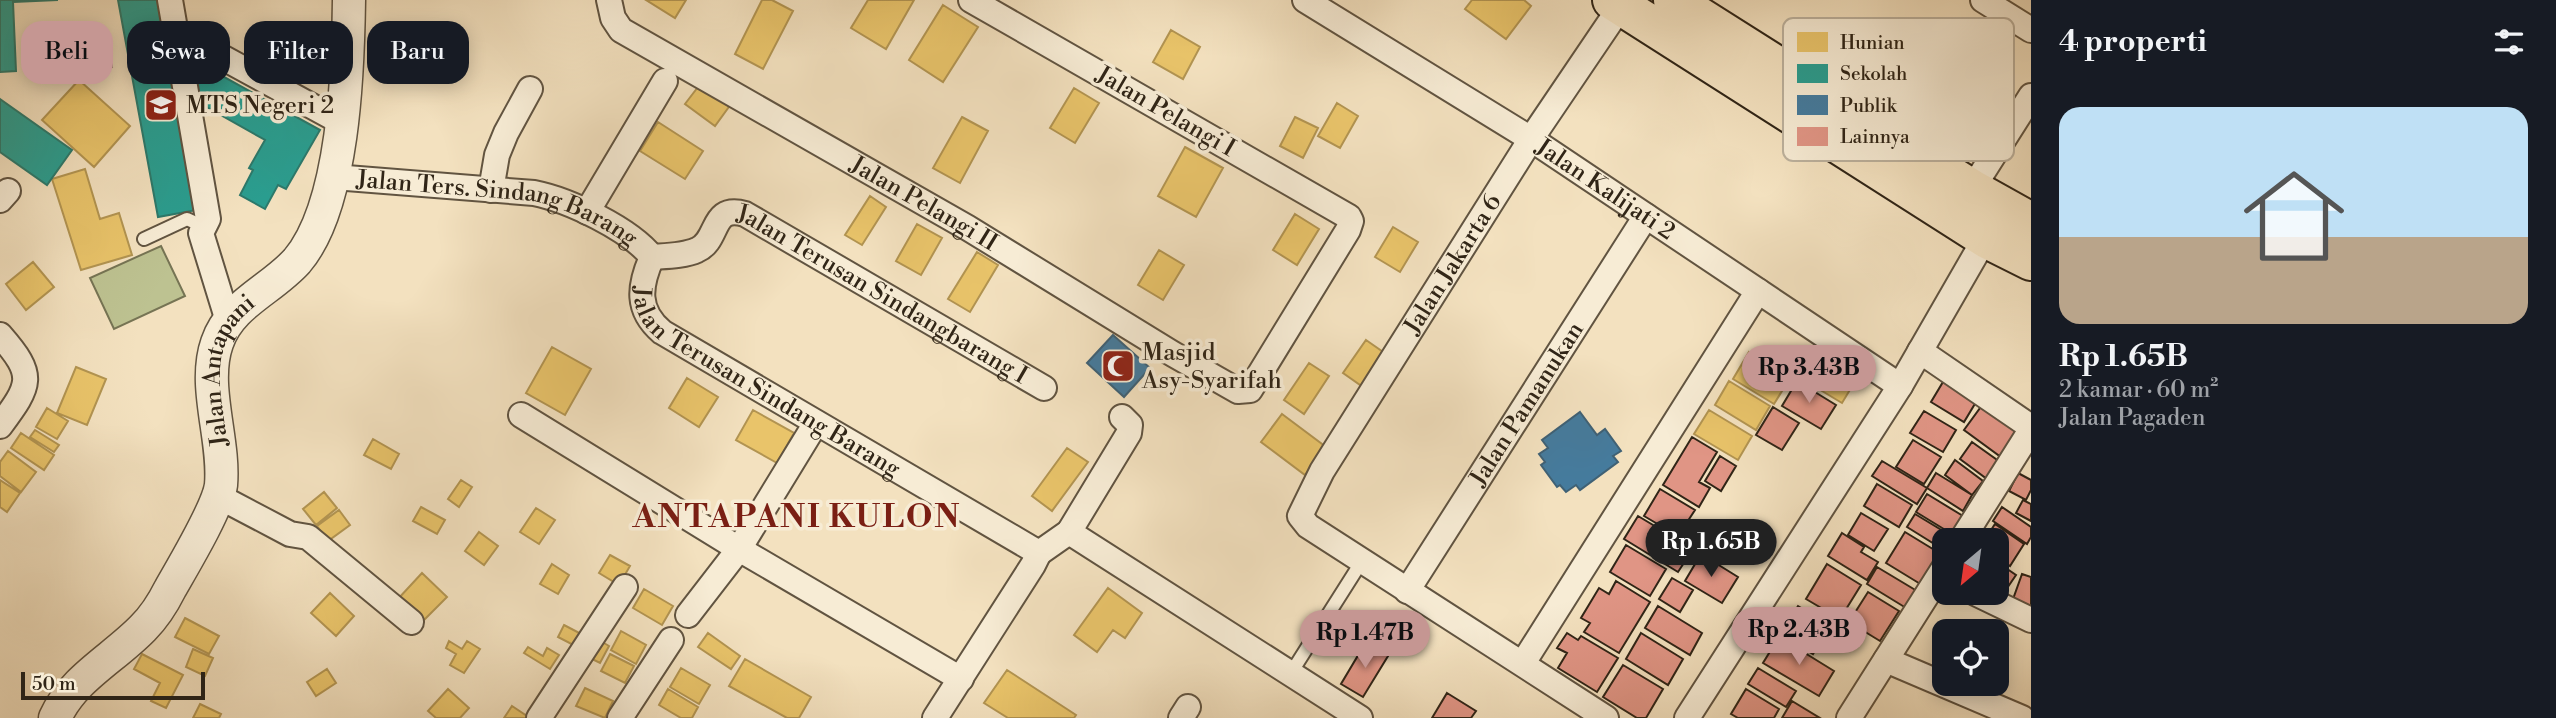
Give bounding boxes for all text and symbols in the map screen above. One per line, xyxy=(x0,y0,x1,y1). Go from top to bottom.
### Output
legend xyxy=(1783,18,2014,161)
chip: Beli xyxy=(21,21,113,84)
chip: Sewa xyxy=(127,21,230,84)
chip: Filter xyxy=(244,21,353,84)
chip: Baru xyxy=(367,21,469,84)
text: 4 properti xyxy=(2059,23,2207,61)
icon: filters xyxy=(2490,23,2528,61)
text: Hunian xyxy=(1840,31,1905,55)
street label: Jalan Pelangi I xyxy=(1090,59,1240,164)
text: Sekolah xyxy=(1840,62,1907,86)
school or university icon: MTS Negeri 2 xyxy=(142,86,180,124)
place label: MTS Negeri 2 xyxy=(186,91,334,121)
text: Publik xyxy=(1840,94,1898,118)
text: Lainnya xyxy=(1840,125,1910,149)
street label: Jalan Kalijati 2 xyxy=(1529,132,1680,247)
street label: Jalan Pelangi II xyxy=(844,149,1003,258)
icon: home xyxy=(2231,153,2357,279)
street label: Jalan Ters. Sindang Barang xyxy=(354,165,644,254)
street label: Jalan Jakarta 6 xyxy=(1397,189,1509,341)
street label: Jalan Terusan Sindangbarang I xyxy=(733,198,1033,391)
street label: Jalan Terusan Sindang Barang xyxy=(626,285,906,485)
street label: Jalan Antapani xyxy=(198,288,262,449)
street label: Jalan Pamanukan xyxy=(1463,317,1591,493)
place label: Masjid Asy-Syarifah xyxy=(1141,338,1282,396)
text: Rp 1.65B xyxy=(2059,338,2188,376)
pin: Rp 3.43B xyxy=(1737,346,1881,405)
mosque icon: Masjid Asy-Syarifah xyxy=(1099,347,1137,385)
text: Rp 3.43B xyxy=(1758,354,1860,382)
text: 2 kamar · 60 m² xyxy=(2059,376,2218,404)
text: Jalan Pagaden xyxy=(2059,404,2205,432)
district label: ANTAPANI KULON xyxy=(631,497,962,537)
pin: Rp 1.65B xyxy=(1639,520,1783,579)
text: Rp 1.65B xyxy=(1662,528,1760,556)
north arrow xyxy=(1932,528,2009,606)
map controls xyxy=(1932,528,2009,696)
pin: Rp 2.43B xyxy=(1727,608,1871,667)
pin: Rp 1.47B xyxy=(1293,610,1437,670)
text: Rp 2.43B xyxy=(1748,616,1850,644)
text: Rp 1.47B xyxy=(1316,619,1414,647)
button: locate xyxy=(1932,619,2009,696)
scale bar xyxy=(21,669,205,701)
text: 50 m xyxy=(32,672,76,696)

